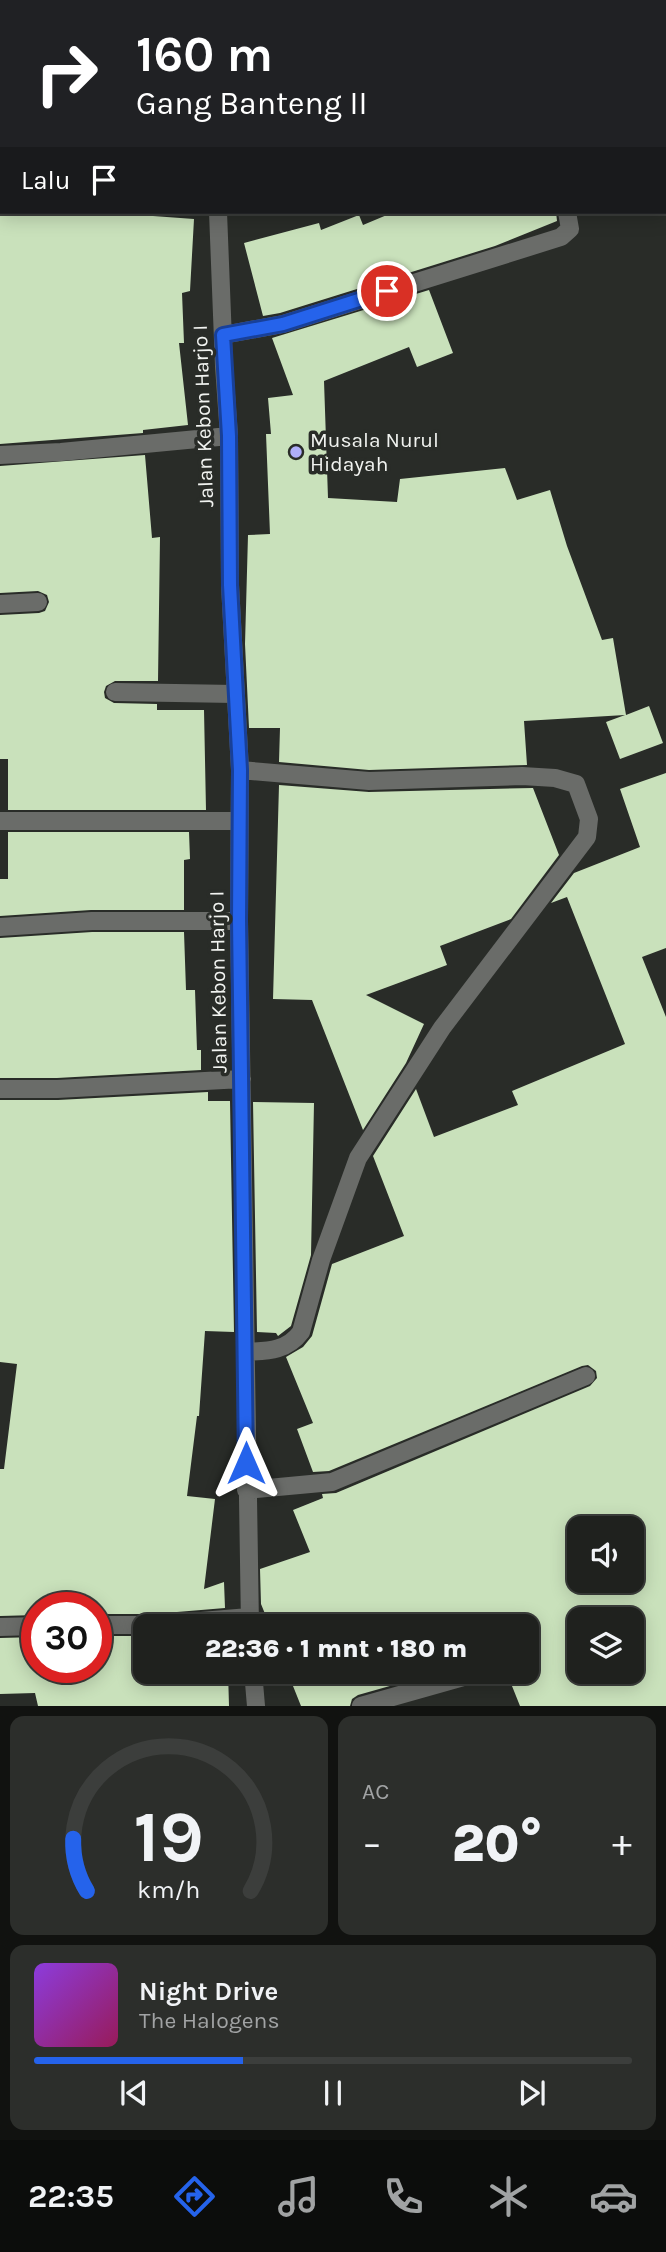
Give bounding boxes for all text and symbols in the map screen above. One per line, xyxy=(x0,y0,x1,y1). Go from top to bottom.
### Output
text: 160 m xyxy=(136,26,273,83)
icon: right xyxy=(21,28,112,119)
text: Gang Banteng II xyxy=(136,85,367,122)
icon: arrive xyxy=(85,161,123,199)
text: Lalu xyxy=(21,165,71,196)
pin xyxy=(357,261,417,321)
icon: arrive xyxy=(368,272,406,310)
street label: Jalan Kebon Harjo I xyxy=(188,324,218,508)
place label: Musala Nurul Hidayah xyxy=(310,428,439,476)
marker: Musala Nurul Hidayah xyxy=(288,444,304,460)
street label: Jalan Kebon Harjo I xyxy=(204,891,232,1073)
position arrow xyxy=(209,1426,283,1500)
map controls xyxy=(567,1516,644,1684)
button: sound xyxy=(567,1516,644,1593)
speed limit sign: 30 xyxy=(21,1592,112,1683)
button: layers xyxy=(567,1607,644,1684)
text: 22:36 · 1 mnt · 180 m xyxy=(205,1633,467,1664)
text: AC xyxy=(362,1778,389,1805)
text: 19 xyxy=(134,1795,204,1880)
text: 20° xyxy=(452,1813,542,1874)
text: − xyxy=(362,1821,382,1866)
text: + xyxy=(612,1821,632,1866)
text: km/h xyxy=(137,1875,201,1904)
text: Night Drive xyxy=(139,1976,278,2007)
text: The Halogens xyxy=(139,2007,279,2034)
icon: previous xyxy=(115,2074,153,2112)
icon: pause xyxy=(314,2074,352,2112)
icon: next xyxy=(513,2074,551,2112)
icon: directions xyxy=(170,2172,219,2221)
icon: music xyxy=(274,2172,323,2221)
icon: phone xyxy=(379,2172,428,2221)
icon: climate xyxy=(484,2172,533,2221)
icon: car xyxy=(589,2172,638,2221)
text: 22:35 xyxy=(28,2178,114,2215)

